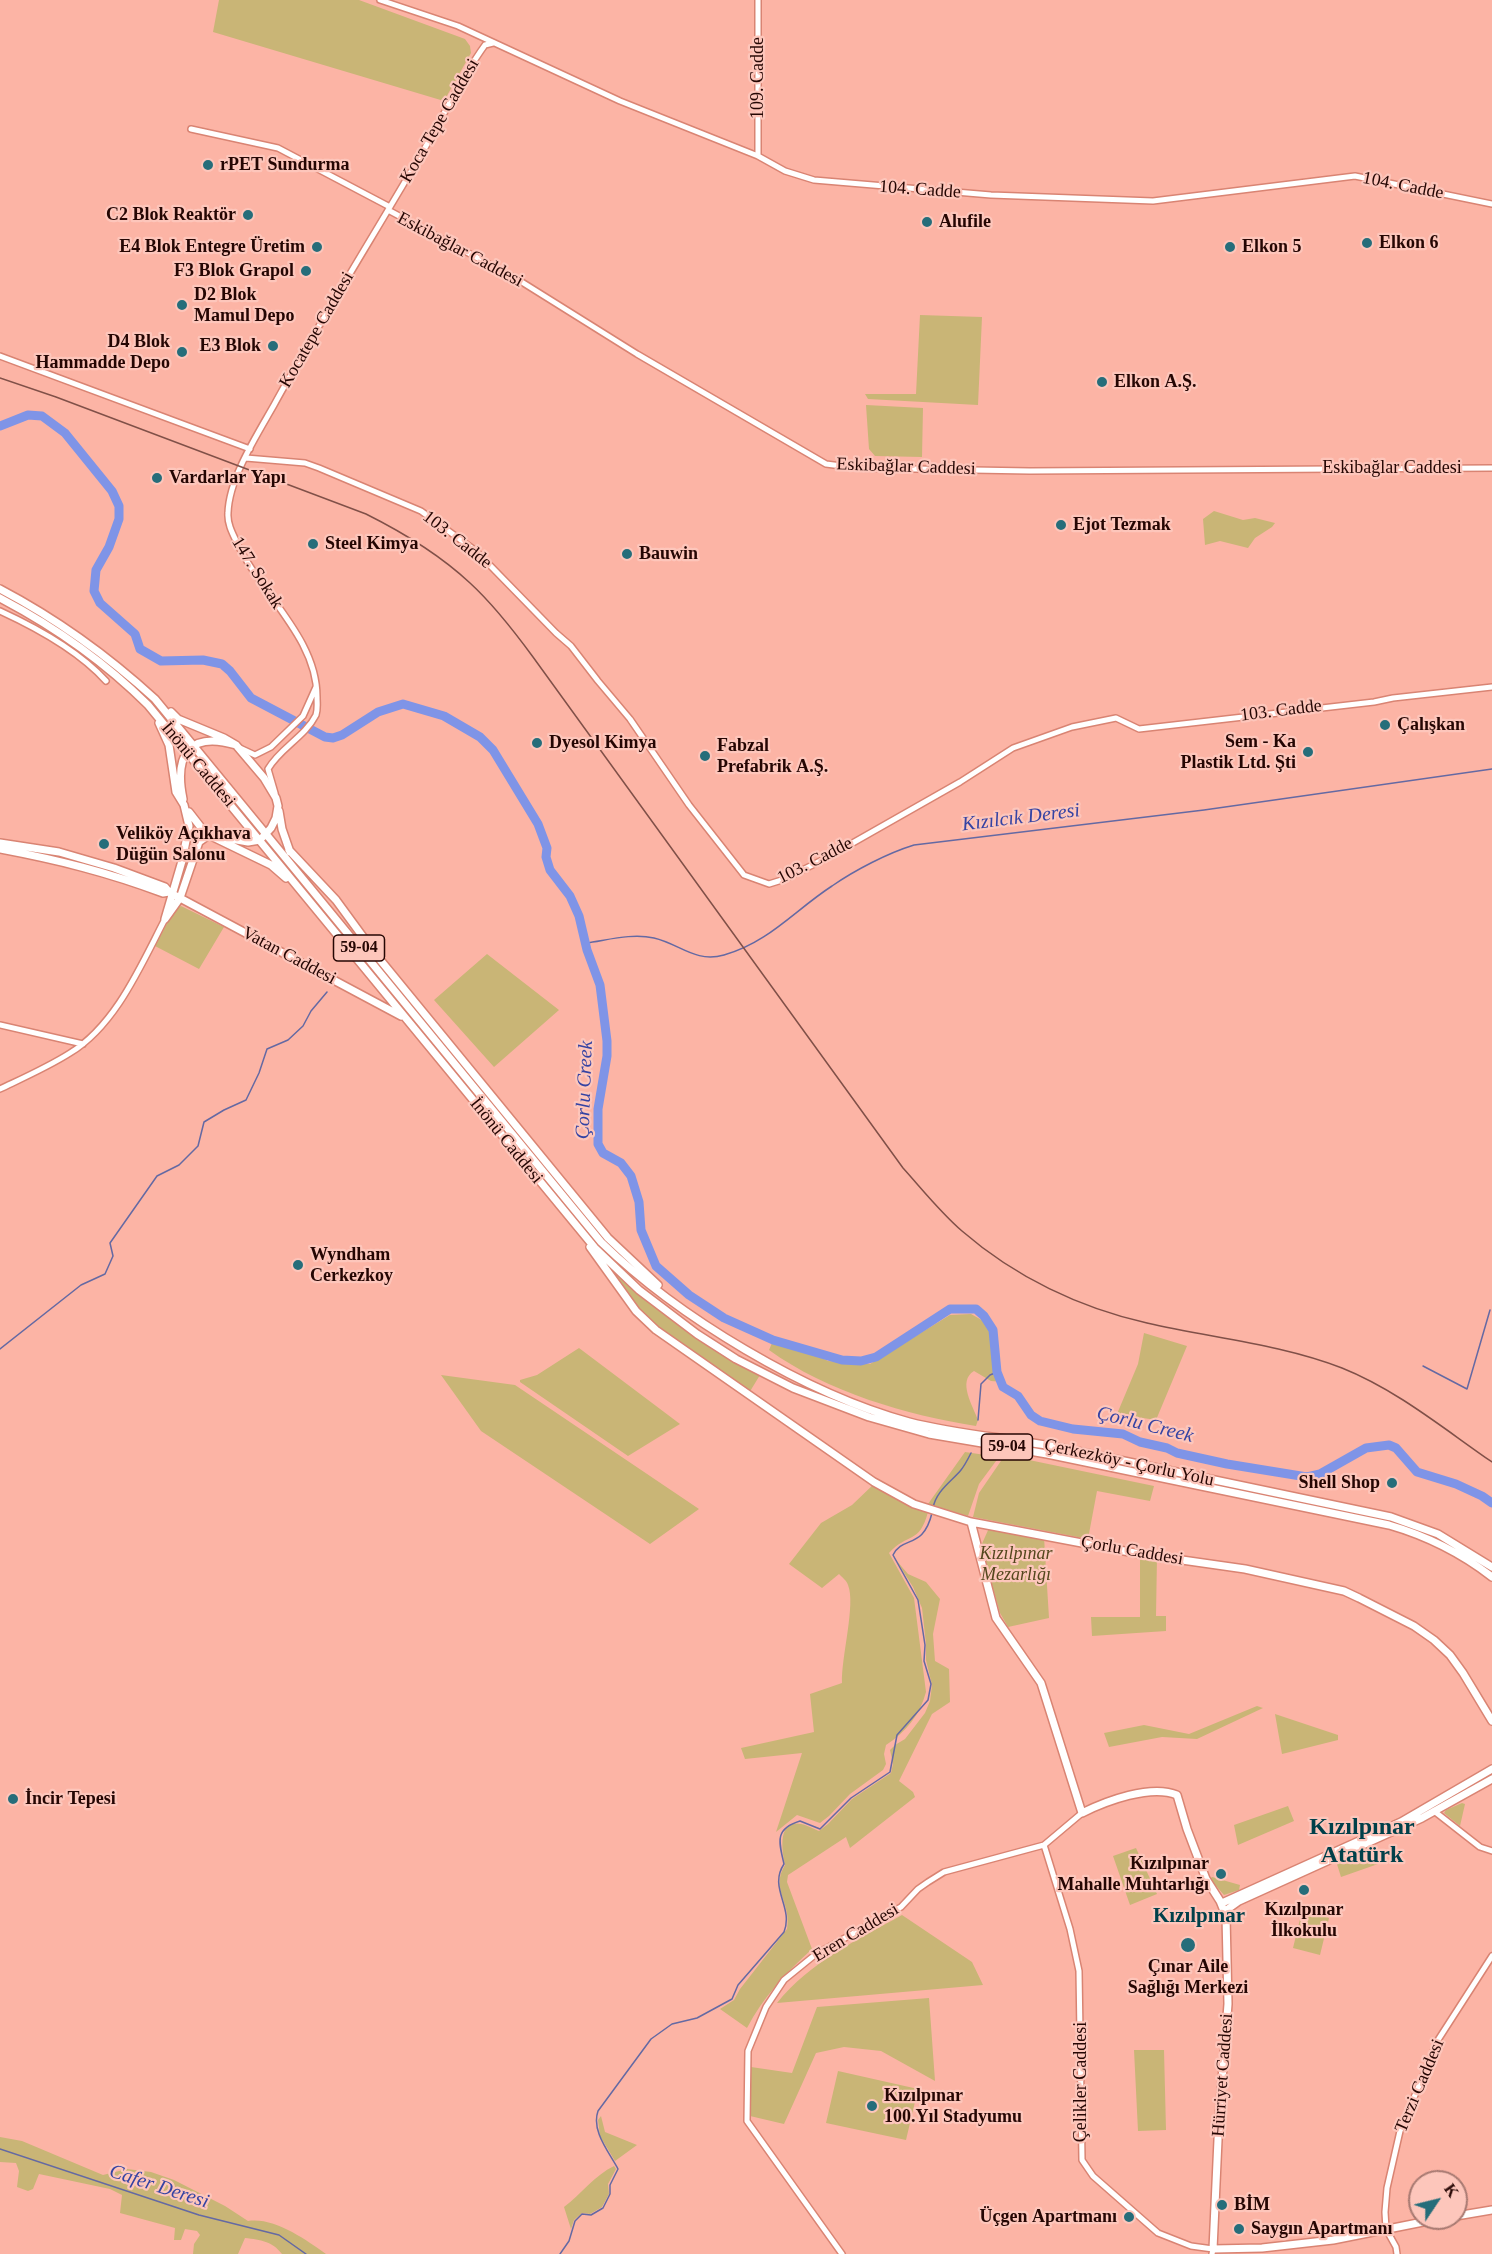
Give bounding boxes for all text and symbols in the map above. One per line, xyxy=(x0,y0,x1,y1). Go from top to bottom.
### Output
street label: 109. Cadde xyxy=(747,37,769,119)
street label: Koca Tepe Caddesi xyxy=(396,55,484,187)
place label: rPET Sundurma xyxy=(220,154,350,176)
marker: rPET Sundurma xyxy=(201,158,215,172)
street label: 104. Cadde xyxy=(1361,168,1445,204)
street label: 104. Cadde xyxy=(878,176,962,204)
place label: C2 Blok Reaktör xyxy=(106,204,236,226)
marker: C2 Blok Reaktör xyxy=(241,208,255,222)
street label: Eskibağlar Caddesi xyxy=(393,208,527,292)
place label: Alufile xyxy=(939,211,991,233)
marker: Alufile xyxy=(920,215,934,229)
place label: Elkon 6 xyxy=(1379,232,1439,254)
place label: E4 Blok Entegre Üretim xyxy=(119,236,305,258)
place label: Elkon 5 xyxy=(1242,236,1302,258)
marker: Elkon 6 xyxy=(1360,236,1374,250)
marker: E4 Blok Entegre Üretim xyxy=(310,240,324,254)
marker: Elkon 5 xyxy=(1223,240,1237,254)
place label: F3 Blok Grapol xyxy=(174,260,294,282)
marker: F3 Blok Grapol xyxy=(299,264,313,278)
street label: Kocatepe Caddesi xyxy=(275,268,359,392)
place label: D2 Blok Mamul Depo xyxy=(194,284,294,326)
marker: D2 Blok Mamul Depo xyxy=(175,298,189,312)
place label: D4 Blok Hammadde Depo xyxy=(36,331,170,374)
place label: E3 Blok xyxy=(199,335,261,357)
marker: E3 Blok xyxy=(266,339,280,353)
marker: D4 Blok Hammadde Depo xyxy=(175,345,189,359)
place label: Elkon A.Ş. xyxy=(1114,371,1197,393)
marker: Elkon A.Ş. xyxy=(1095,375,1109,389)
street label: Eskibağlar Caddesi xyxy=(836,454,976,480)
street label: Eskibağlar Caddesi xyxy=(1322,457,1462,479)
place label: Vardarlar Yapı xyxy=(169,467,286,489)
marker: Vardarlar Yapı xyxy=(150,471,164,485)
street label: 103. Cadde xyxy=(418,506,496,574)
place label: Ejot Tezmak xyxy=(1073,514,1171,536)
marker: Ejot Tezmak xyxy=(1054,518,1068,532)
street label: 147. Sokak xyxy=(226,533,288,613)
place label: Steel Kimya xyxy=(325,533,418,555)
marker: Steel Kimya xyxy=(306,537,320,551)
place label: Bauwin xyxy=(639,543,698,565)
marker: Bauwin xyxy=(620,547,634,561)
street label: 103. Cadde xyxy=(1239,695,1323,727)
place label: Çalışkan xyxy=(1397,714,1465,736)
street label: İnönü Caddesi xyxy=(156,718,240,812)
marker: Çalışkan xyxy=(1378,718,1392,732)
place label: Sem - Ka Plastik Ltd. Şti xyxy=(1180,731,1296,774)
place label: Dyesol Kimya xyxy=(549,732,656,754)
place label: Fabzal Prefabrik A.Ş. xyxy=(717,735,828,777)
marker: Dyesol Kimya xyxy=(530,736,544,750)
marker: Sem - Ka Plastik Ltd. Şti xyxy=(1301,745,1315,759)
marker: Fabzal Prefabrik A.Ş. xyxy=(698,749,712,763)
water label: Kızılcık Deresi xyxy=(961,799,1081,837)
place label: Veliköy Açıkhava Düğün Salonu xyxy=(116,823,251,866)
street label: 103. Cadde xyxy=(774,833,856,889)
marker: Veliköy Açıkhava Düğün Salonu xyxy=(97,837,111,851)
street label: Vatan Caddesi xyxy=(238,922,340,990)
road number: 59-04 xyxy=(334,935,385,961)
water label: Çorlu Creek xyxy=(571,1040,599,1140)
street label: İnönü Caddesi xyxy=(465,1094,547,1188)
place label: Wyndham Cerkezkoy xyxy=(310,1244,393,1286)
marker: Wyndham Cerkezkoy xyxy=(291,1258,305,1272)
water label: Çorlu Creek xyxy=(1094,1401,1196,1449)
road number: 59-04 xyxy=(982,1434,1032,1460)
street label: Çerkezköy - Çorlu Yolu xyxy=(1042,1434,1216,1492)
place label: Shell Shop xyxy=(1298,1472,1380,1494)
marker: Shell Shop xyxy=(1385,1476,1399,1490)
street label: Çorlu Caddesi xyxy=(1079,1531,1185,1571)
park label: Kızılpınar Mezarlığı xyxy=(979,1543,1053,1586)
place label: İncir Tepesi xyxy=(25,1788,116,1810)
marker: İncir Tepesi xyxy=(6,1792,20,1806)
district label: Kızılpınar Atatürk xyxy=(1309,1814,1415,1870)
place label: Kızılpınar Mahalle Muhtarlığı xyxy=(1058,1853,1209,1896)
marker: Kızılpınar Mahalle Muhtarlığı xyxy=(1214,1867,1228,1881)
marker: Kızılpınar İlkokulu xyxy=(1297,1883,1311,1897)
street label: Eren Caddesi xyxy=(809,1899,903,1967)
place label: Kızılpınar İlkokulu xyxy=(1264,1899,1344,1942)
district label: Kızılpınar xyxy=(1153,1904,1245,1930)
marker: Çınar Aile Sağlığı Merkezi xyxy=(1179,1936,1197,1954)
place label: Çınar Aile Sağlığı Merkezi xyxy=(1128,1956,1248,1998)
street label: Hürriyet Caddesi xyxy=(1208,2013,1238,2137)
street label: Çelikler Caddesi xyxy=(1070,2022,1092,2142)
street label: Terzi Caddesi xyxy=(1391,2036,1449,2136)
place label: Kızılpınar 100.Yıl Stadyumu xyxy=(884,2085,1022,2128)
marker: Kızılpınar 100.Yıl Stadyumu xyxy=(865,2099,879,2113)
water label: Cafer Deresi xyxy=(106,2160,212,2214)
north arrow xyxy=(1408,2170,1468,2230)
text: K xyxy=(1441,2181,1462,2201)
place label: BİM xyxy=(1234,2194,1270,2216)
marker: BİM xyxy=(1215,2198,1229,2212)
place label: Üçgen Apartmanı xyxy=(980,2206,1117,2228)
marker: Üçgen Apartmanı xyxy=(1122,2210,1136,2224)
place label: Saygın Apartmanı xyxy=(1251,2218,1393,2240)
marker: Saygın Apartmanı xyxy=(1232,2222,1246,2236)

